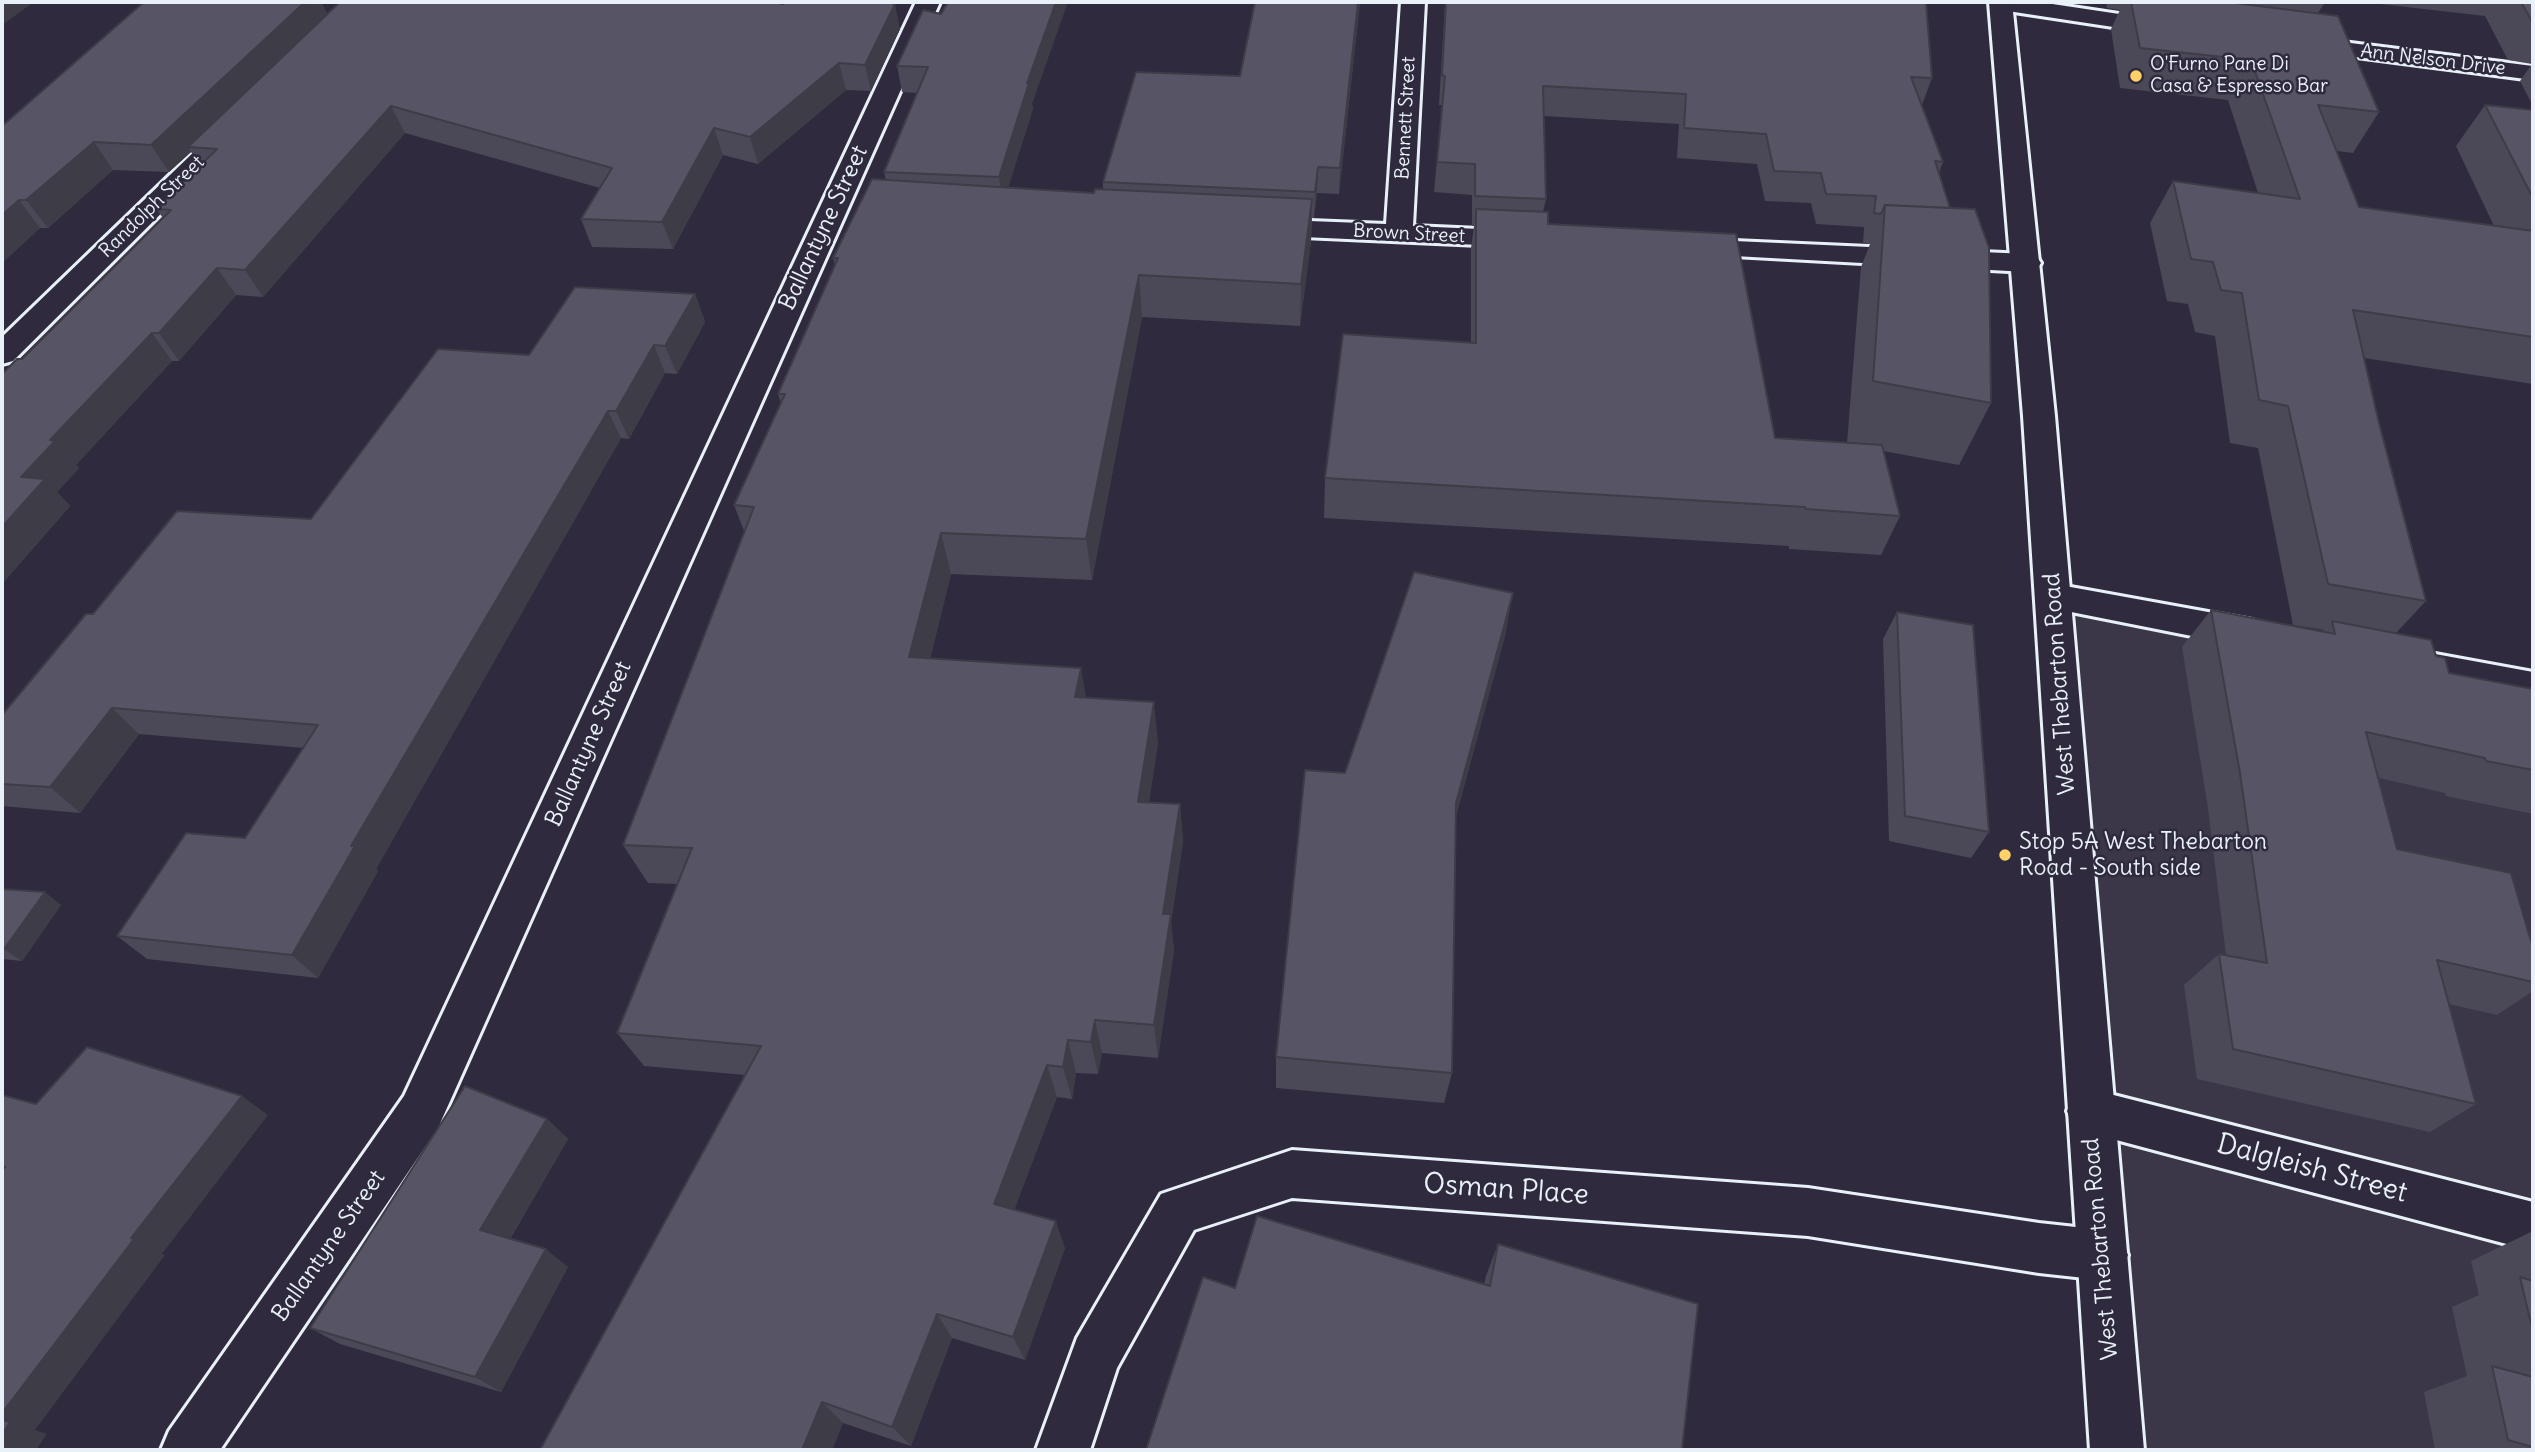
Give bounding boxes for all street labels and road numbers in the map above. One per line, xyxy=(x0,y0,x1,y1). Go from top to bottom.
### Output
street label: Ann Nelson Drive xyxy=(2359,40,2507,80)
street label: Bennett Street xyxy=(1391,56,1421,180)
street label: Ballantyne Street xyxy=(774,141,874,315)
street label: Randolph Street xyxy=(95,151,209,263)
street label: Brown Street xyxy=(1353,220,1465,248)
street label: West Thebarton Road xyxy=(2038,572,2082,796)
street label: Ballantyne Street xyxy=(540,657,638,831)
street label: Dalgleish Street xyxy=(2213,1127,2411,1211)
street label: West Thebarton Road xyxy=(2078,1137,2124,1361)
street label: Ballantyne Street xyxy=(267,1165,391,1327)
street label: Osman Place xyxy=(1422,1167,1590,1213)

